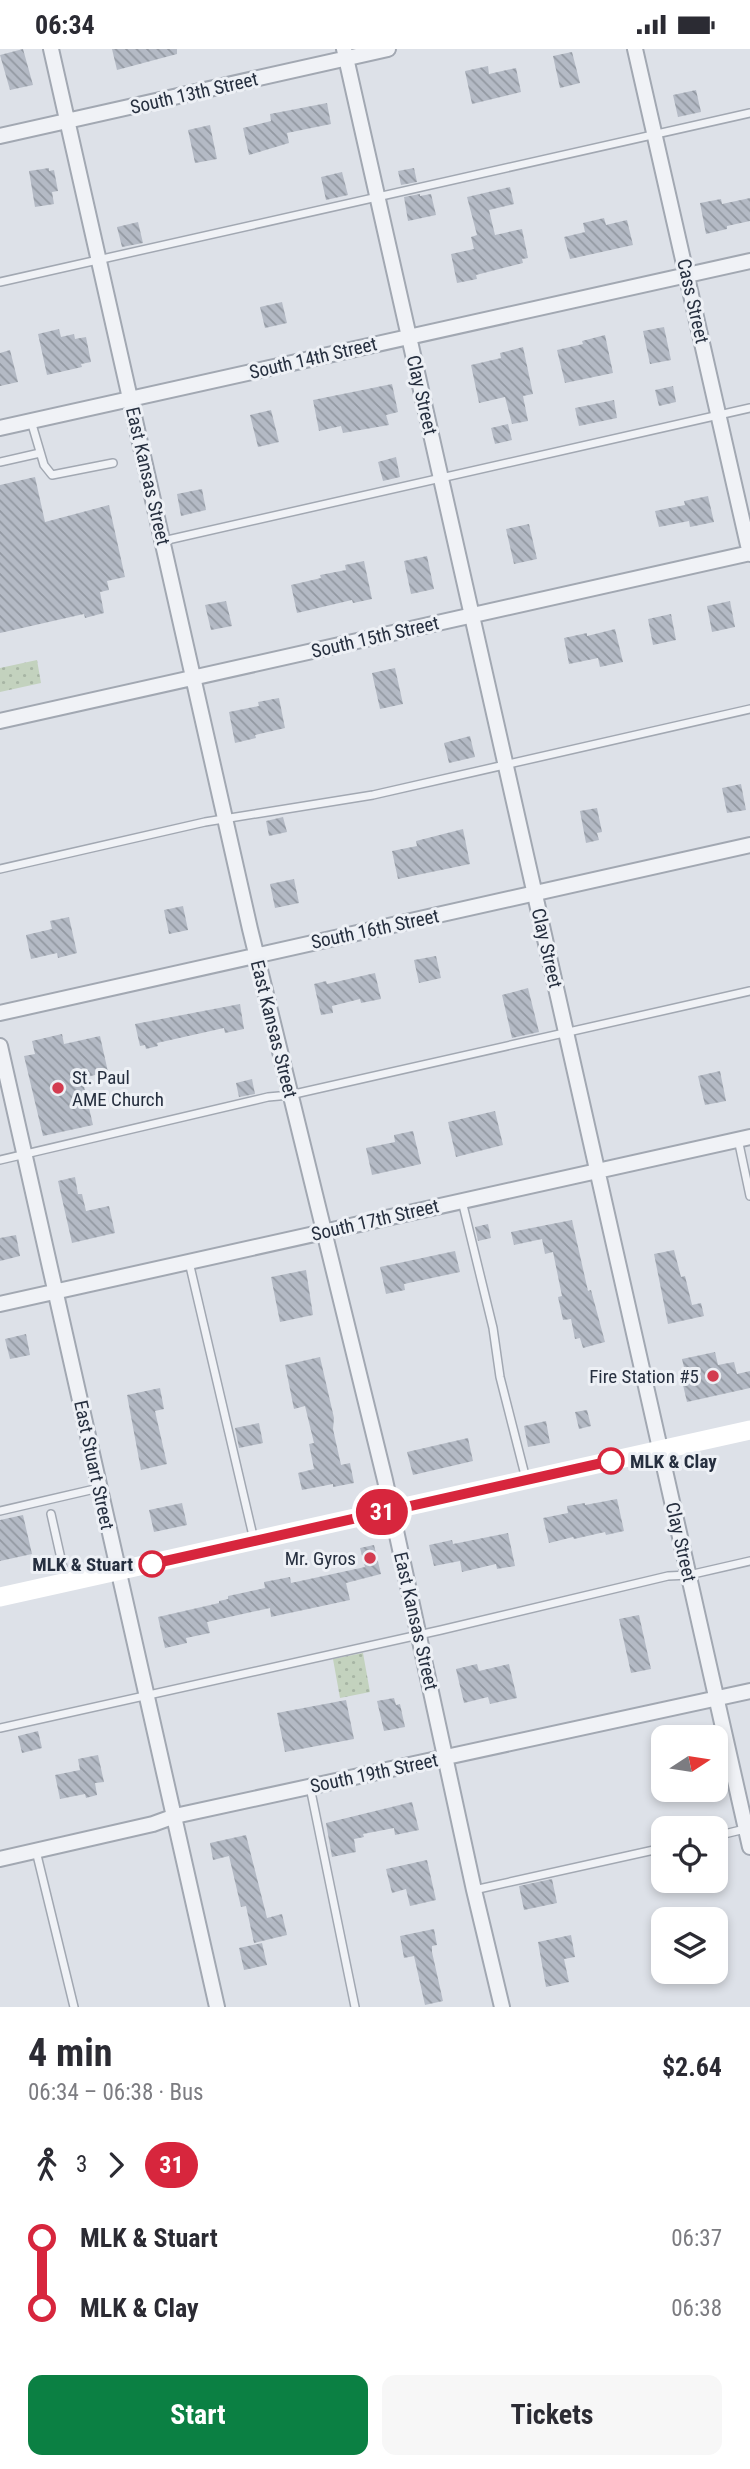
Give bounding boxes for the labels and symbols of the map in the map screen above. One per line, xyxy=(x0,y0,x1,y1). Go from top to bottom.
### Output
street label: South 13th Street xyxy=(128,67,260,119)
street label: Cass Street xyxy=(672,256,714,346)
street label: South 14th Street xyxy=(247,332,379,384)
street label: Clay Street xyxy=(402,353,442,437)
street label: East Kansas Street xyxy=(121,405,175,547)
street label: South 15th Street xyxy=(309,611,441,663)
street label: South 16th Street xyxy=(309,904,441,954)
street label: Clay Street xyxy=(527,906,567,990)
street label: East Kansas Street xyxy=(246,958,302,1100)
place label: St. Paul AME Church xyxy=(72,1066,164,1111)
marker: St. Paul AME Church xyxy=(50,1080,66,1096)
street label: South 17th Street xyxy=(309,1194,441,1246)
place label: Fire Station #5 xyxy=(589,1365,699,1388)
marker: Fire Station #5 xyxy=(705,1368,721,1384)
street label: East Stuart Street xyxy=(69,1398,119,1532)
marker: MLK & Clay xyxy=(598,1448,624,1474)
place label: MLK & Clay xyxy=(630,1450,717,1473)
line badge: 31 xyxy=(350,1489,414,1535)
street label: Clay Street xyxy=(661,1500,701,1584)
place label: Mr. Gyros xyxy=(285,1547,356,1570)
marker: Mr. Gyros xyxy=(362,1550,378,1566)
street label: East Kansas Street xyxy=(389,1550,443,1692)
marker: MLK & Stuart xyxy=(139,1551,165,1577)
place label: MLK & Stuart xyxy=(32,1553,133,1576)
north arrow xyxy=(651,1725,728,1803)
street label: South 19th Street xyxy=(308,1748,440,1798)

